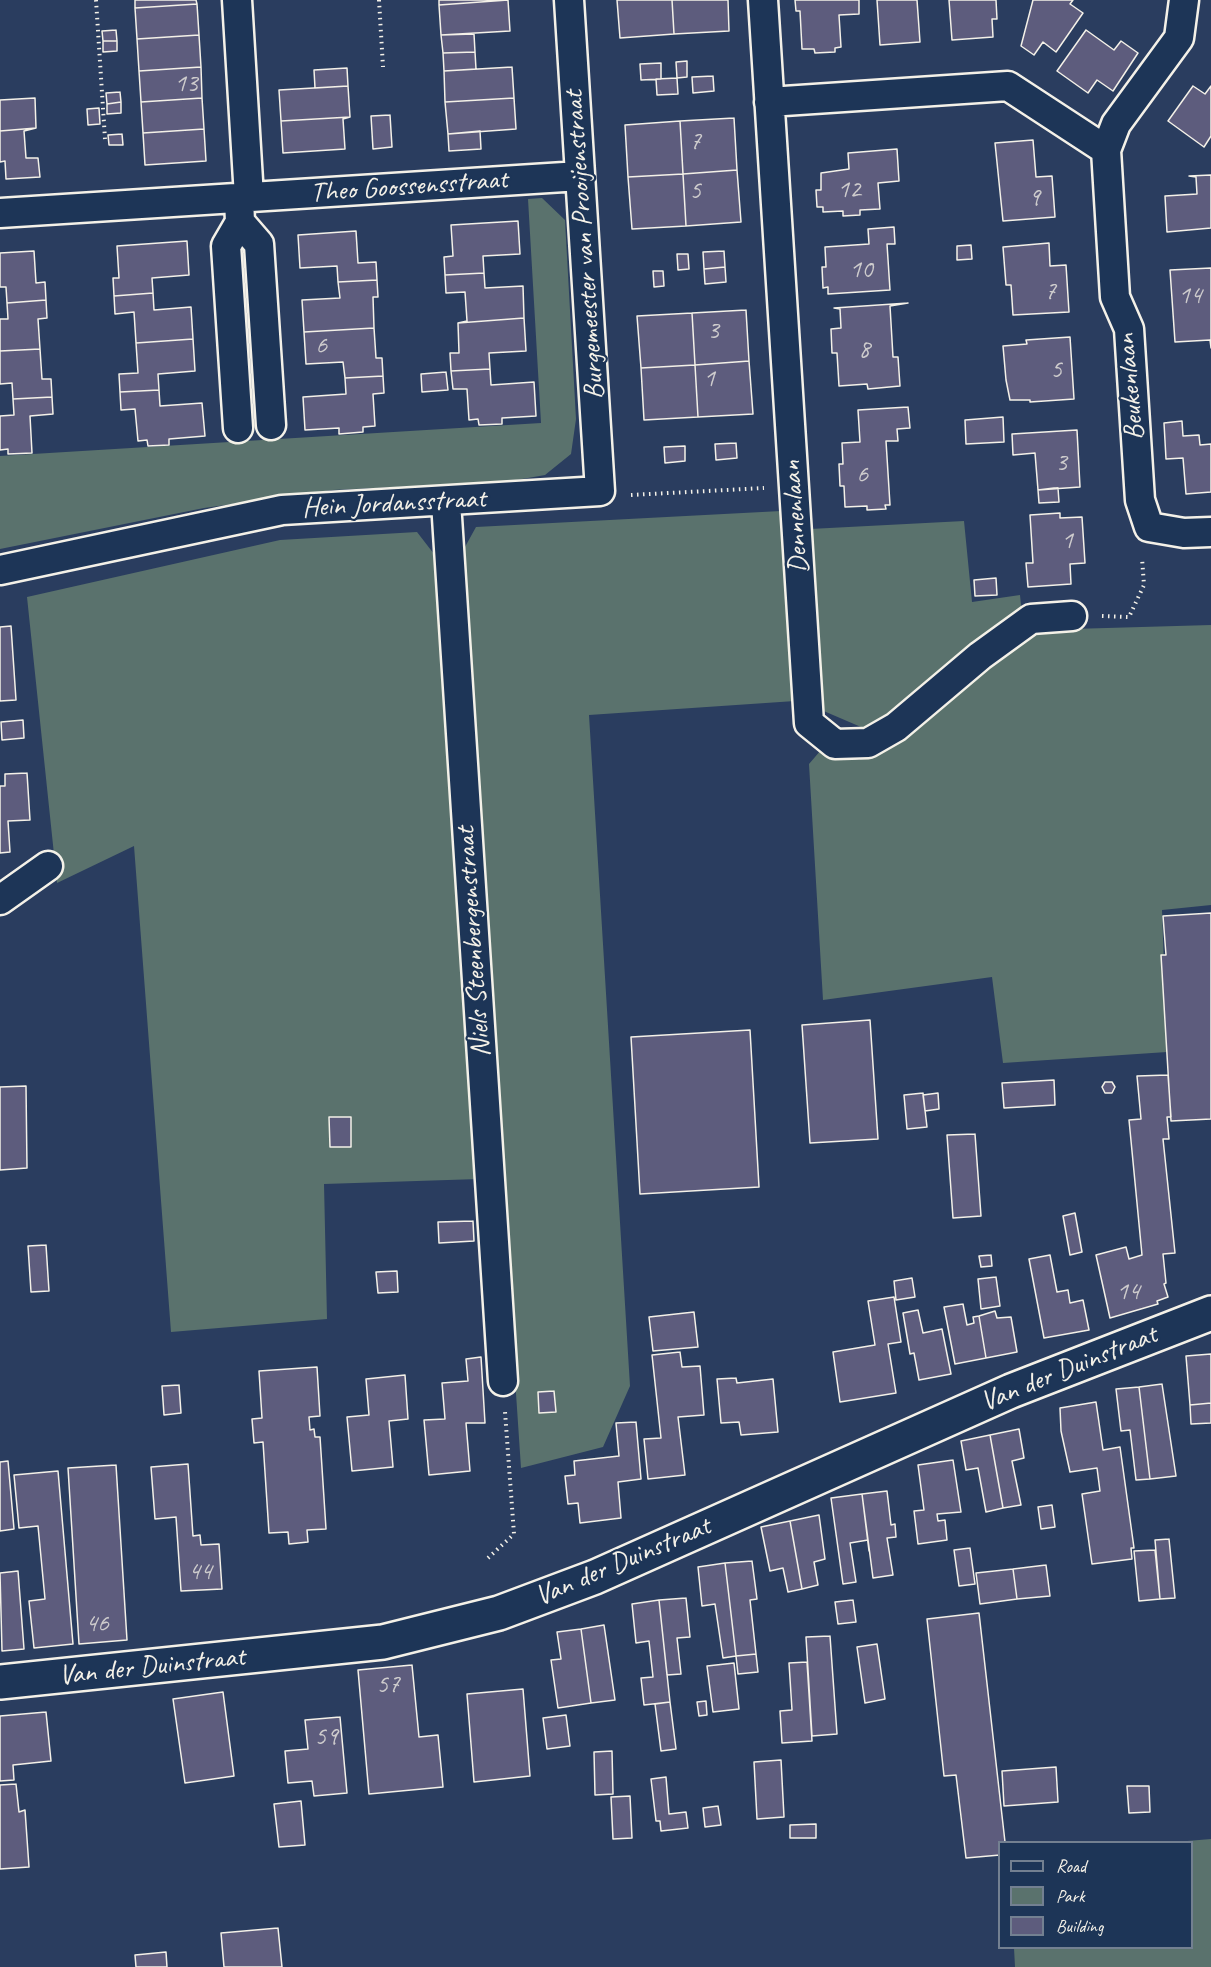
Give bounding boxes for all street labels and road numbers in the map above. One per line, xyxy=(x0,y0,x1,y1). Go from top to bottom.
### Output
street label: Burgemeester van Prooijenstraat xyxy=(557,89,613,401)
street label: Theo Goossensstraat xyxy=(309,163,509,211)
street label: Beukenlaan xyxy=(1110,332,1152,442)
street label: Dennenlaan xyxy=(775,459,817,575)
street label: Hein Jordansstraat xyxy=(301,482,487,526)
street label: Niels Steenbergenstraat xyxy=(449,826,499,1058)
street label: Van der Duinstraat xyxy=(976,1318,1162,1420)
street label: Van der Duinstraat xyxy=(530,1510,716,1614)
street label: Van der Duinstraat xyxy=(57,1641,247,1693)

